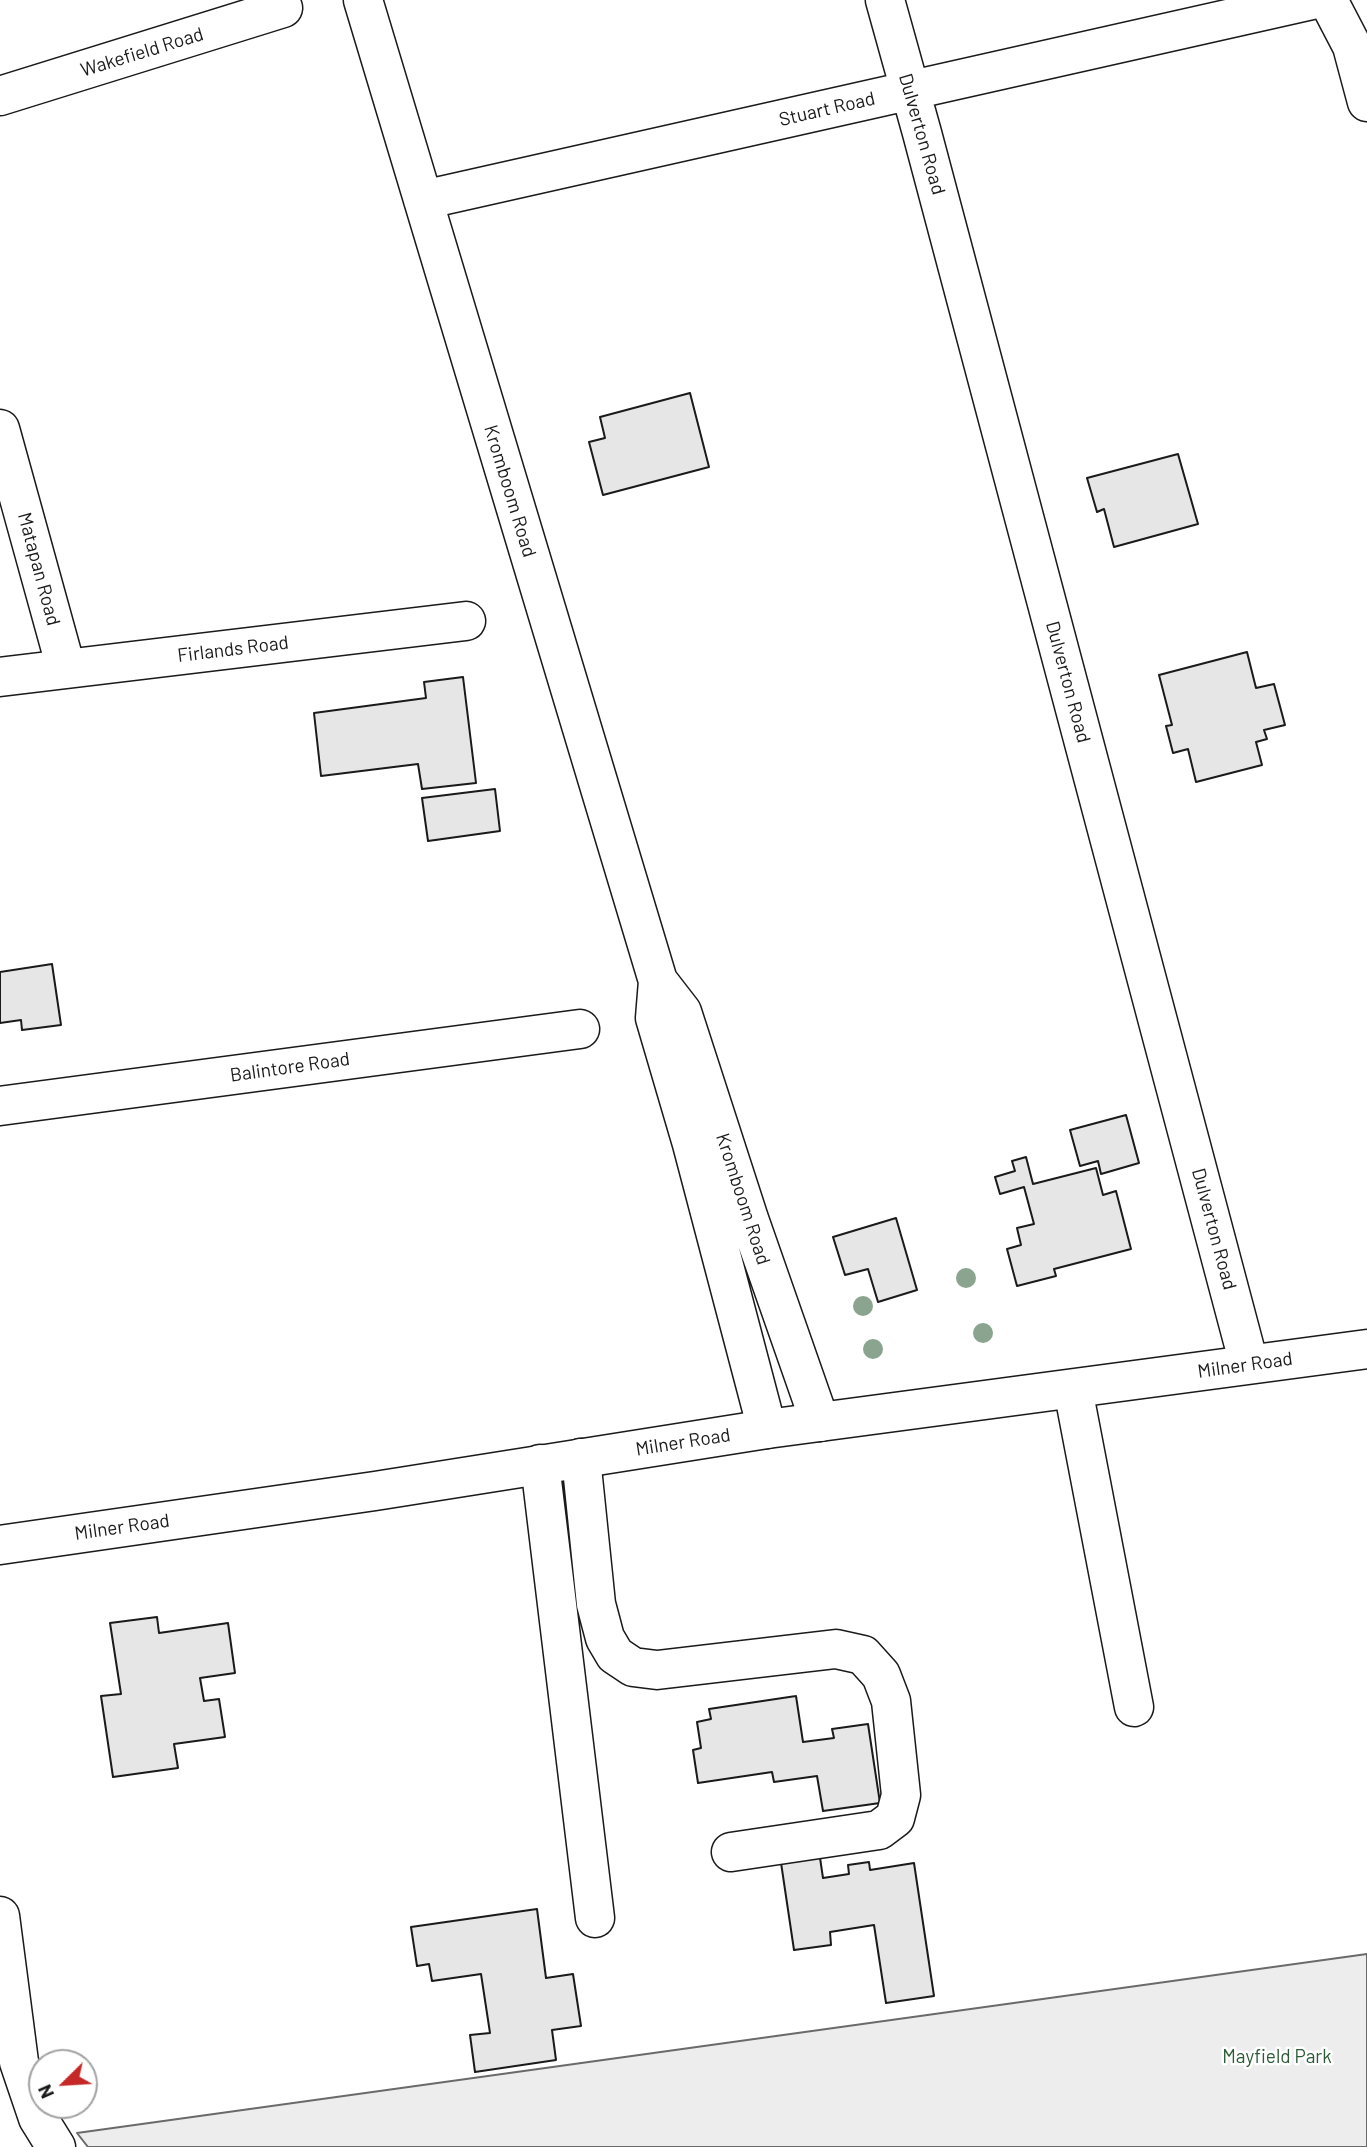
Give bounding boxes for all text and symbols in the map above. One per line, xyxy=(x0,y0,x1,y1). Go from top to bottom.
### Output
street label: Wakefield Road xyxy=(78,23,206,81)
street label: Dulverton Road xyxy=(894,71,950,197)
street label: Stuart Road xyxy=(777,87,877,131)
street label: Kromboom Road xyxy=(479,422,541,560)
street label: Matapan Road xyxy=(13,510,65,628)
street label: Dulverton Road xyxy=(1041,619,1095,745)
street label: Firlands Road xyxy=(176,631,290,667)
street label: Balintore Road xyxy=(229,1047,351,1087)
street label: Kromboom Road xyxy=(711,1130,775,1268)
street label: Dulverton Road xyxy=(1187,1166,1241,1292)
street label: Milner Road xyxy=(1196,1347,1294,1383)
street label: Milner Road xyxy=(634,1423,732,1461)
street label: Milner Road xyxy=(73,1509,171,1545)
park label: Mayfield Park xyxy=(1222,2046,1332,2068)
north arrow xyxy=(28,2049,98,2119)
text: N xyxy=(32,2081,58,2102)

